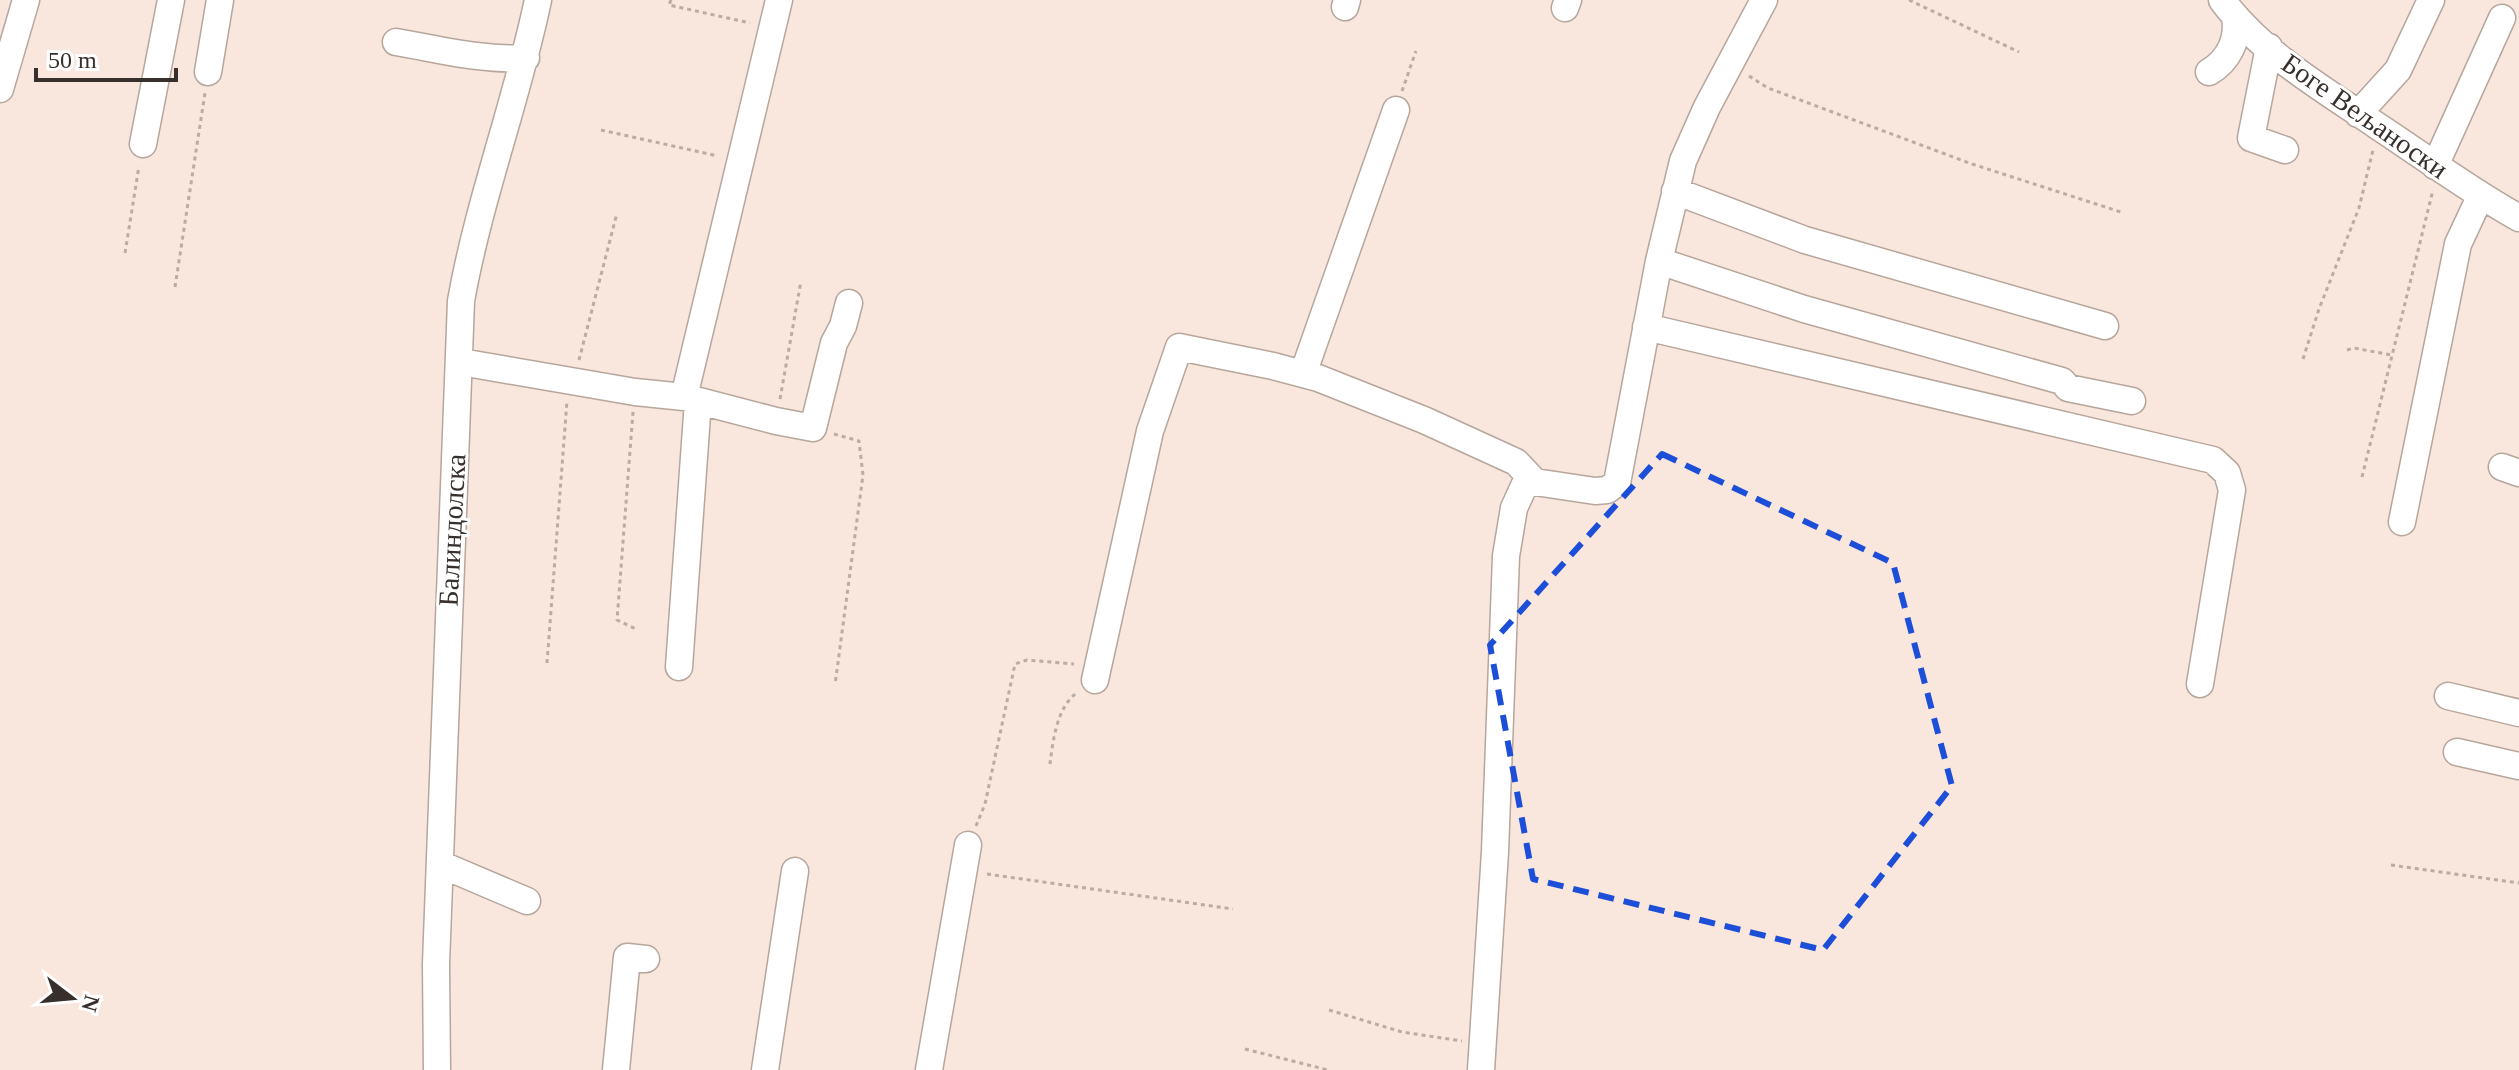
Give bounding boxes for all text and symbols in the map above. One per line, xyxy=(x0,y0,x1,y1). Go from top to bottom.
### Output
scale bar xyxy=(36,32,176,82)
text: 50 m xyxy=(48,47,97,73)
street label: Боге Вељаноски xyxy=(2276,47,2454,185)
street label: Балиндолска xyxy=(433,452,472,607)
north arrow xyxy=(32,958,112,1038)
text: N xyxy=(77,992,105,1015)

